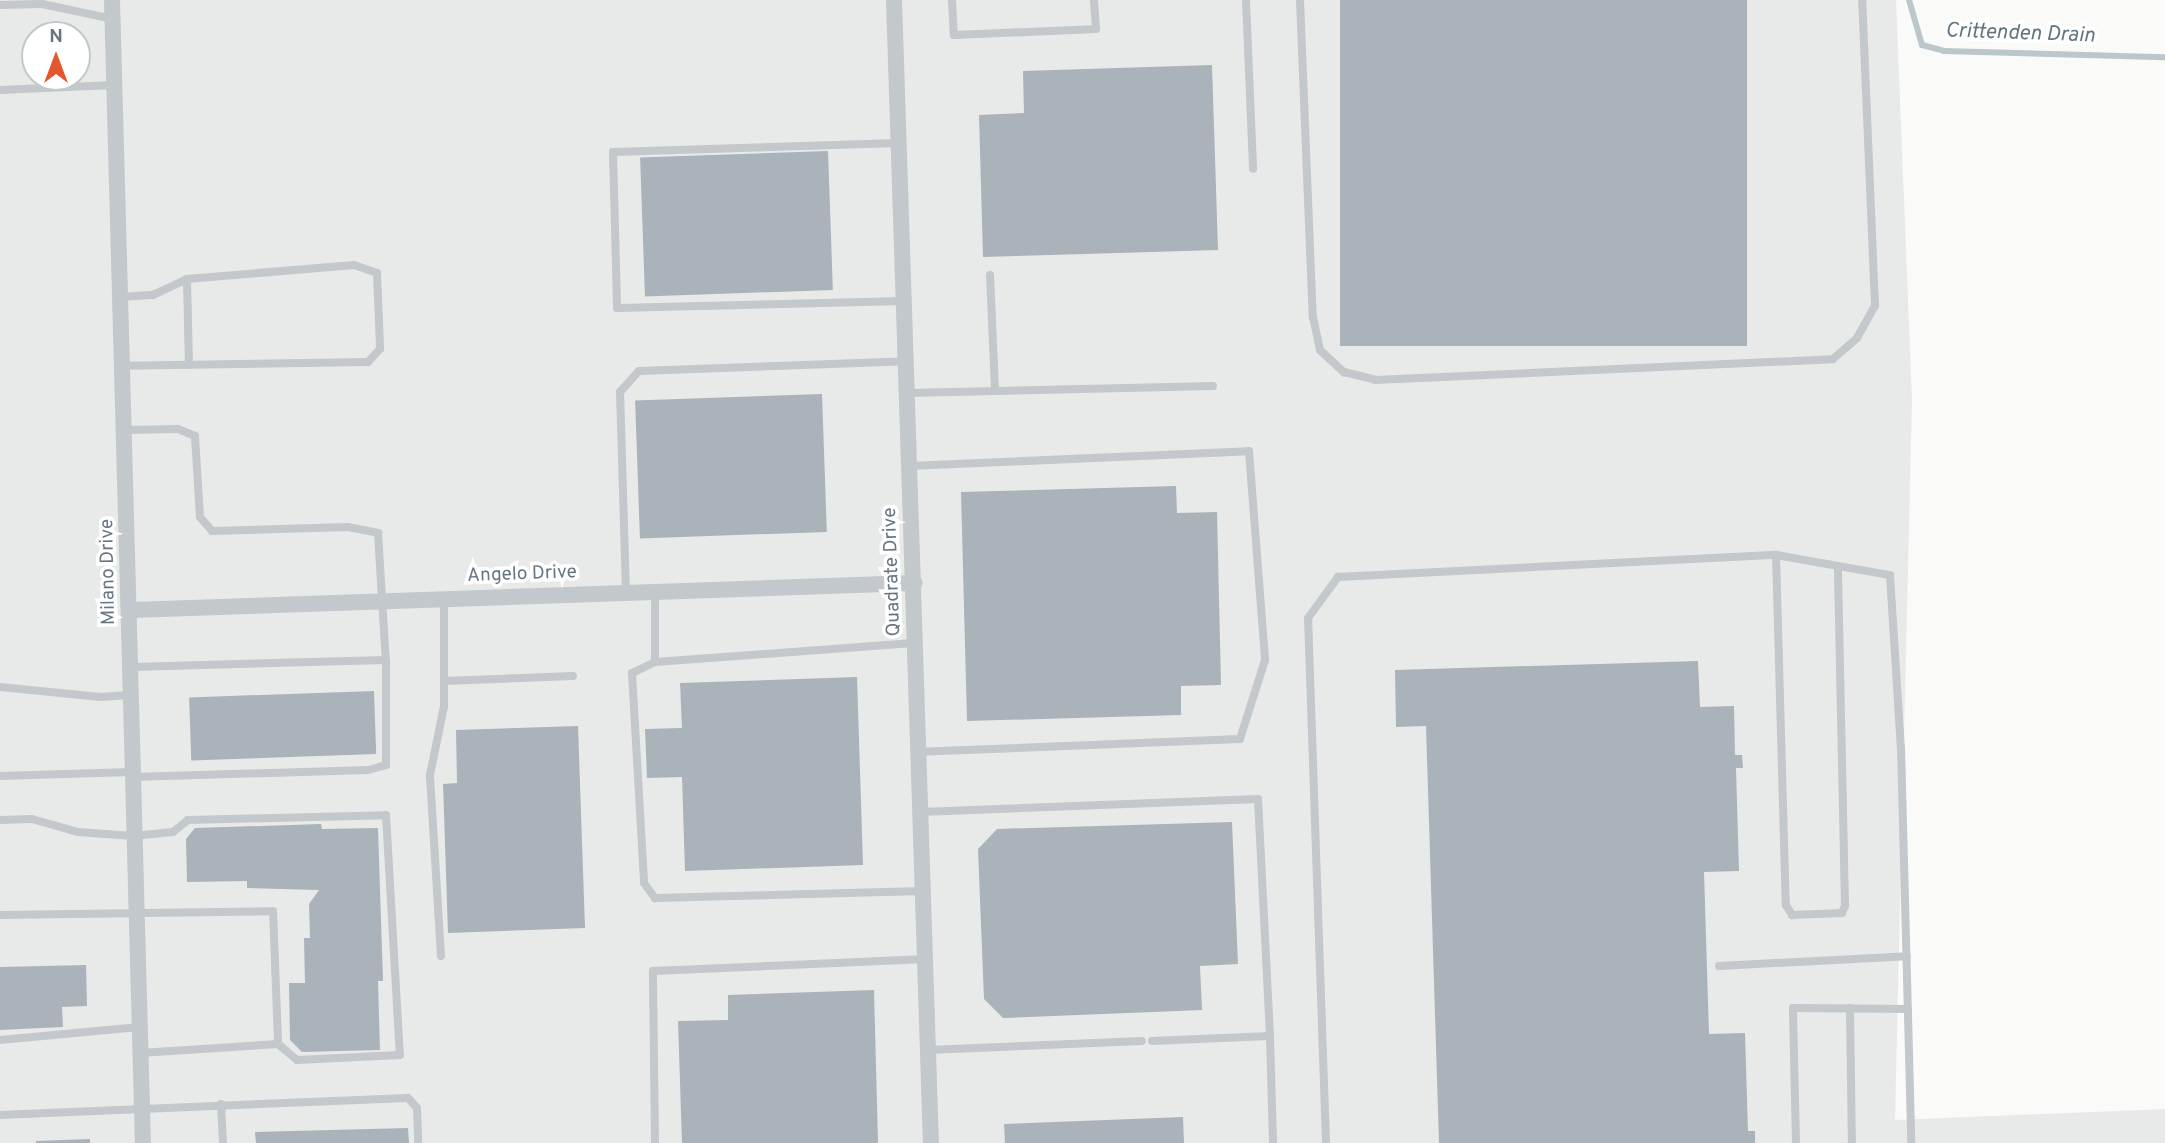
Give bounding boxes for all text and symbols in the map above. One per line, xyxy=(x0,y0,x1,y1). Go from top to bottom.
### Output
water label: Crittenden Drain xyxy=(1945,19,2095,49)
north arrow xyxy=(21,21,91,91)
text: N xyxy=(49,25,63,49)
street label: Quadrate Drive xyxy=(879,507,907,637)
street label: Milano Drive xyxy=(97,519,121,625)
street label: Angelo Drive xyxy=(467,562,577,588)

